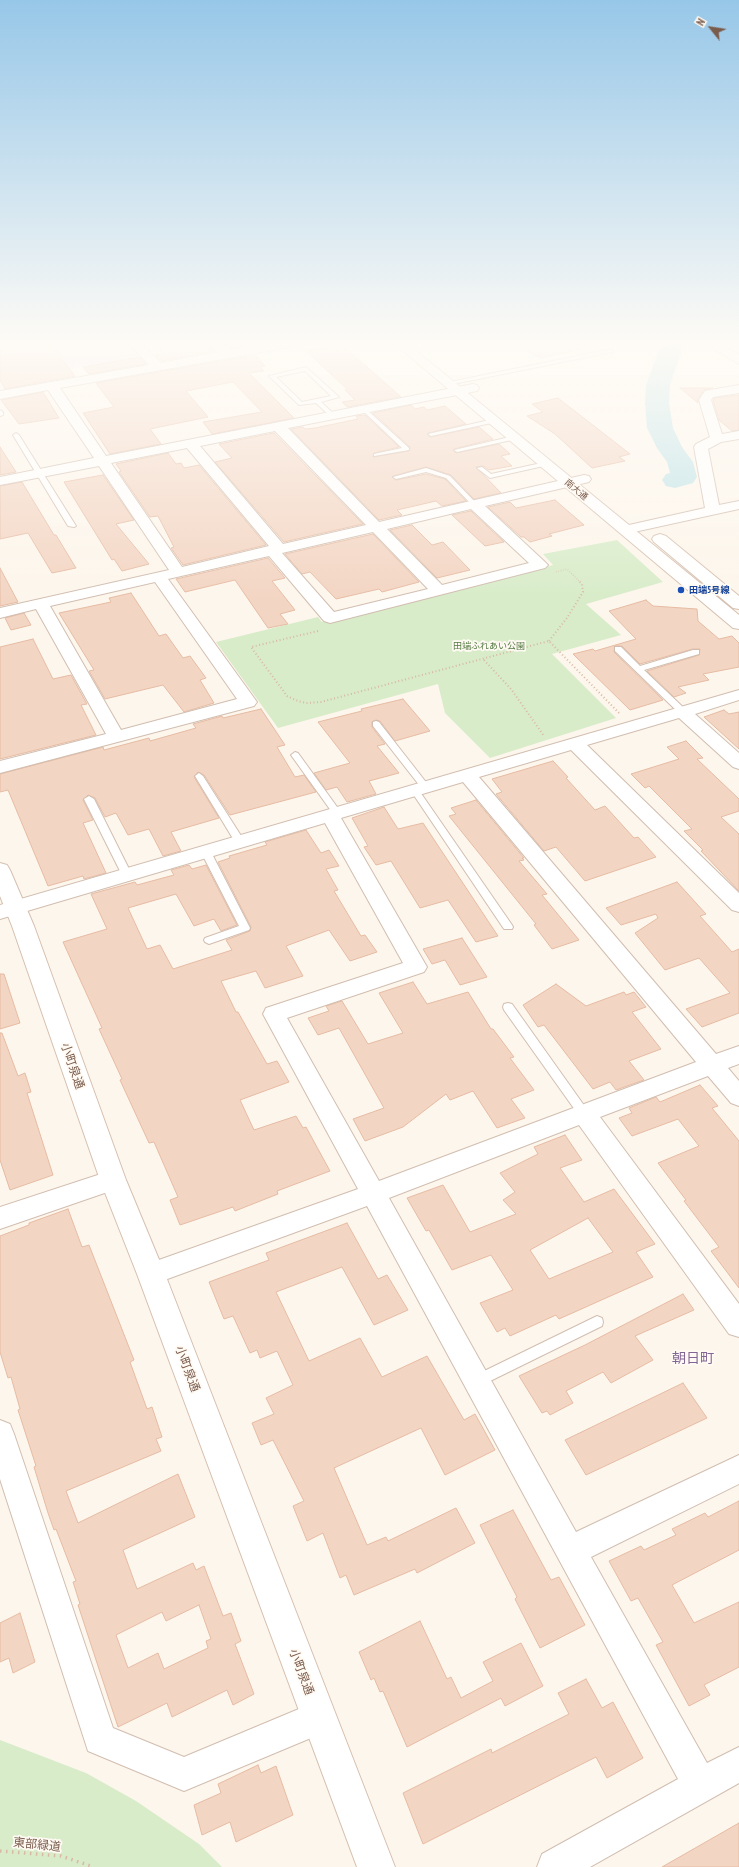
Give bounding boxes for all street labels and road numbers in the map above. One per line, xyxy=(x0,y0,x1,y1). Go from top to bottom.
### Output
street label: 南大通 xyxy=(562,477,590,503)
street label: 小町泉通 xyxy=(57,1041,87,1091)
street label: 小町泉通 xyxy=(172,1344,202,1394)
street label: 小町泉通 xyxy=(286,1647,316,1697)
street label: 東部緑道 xyxy=(12,1835,62,1855)

